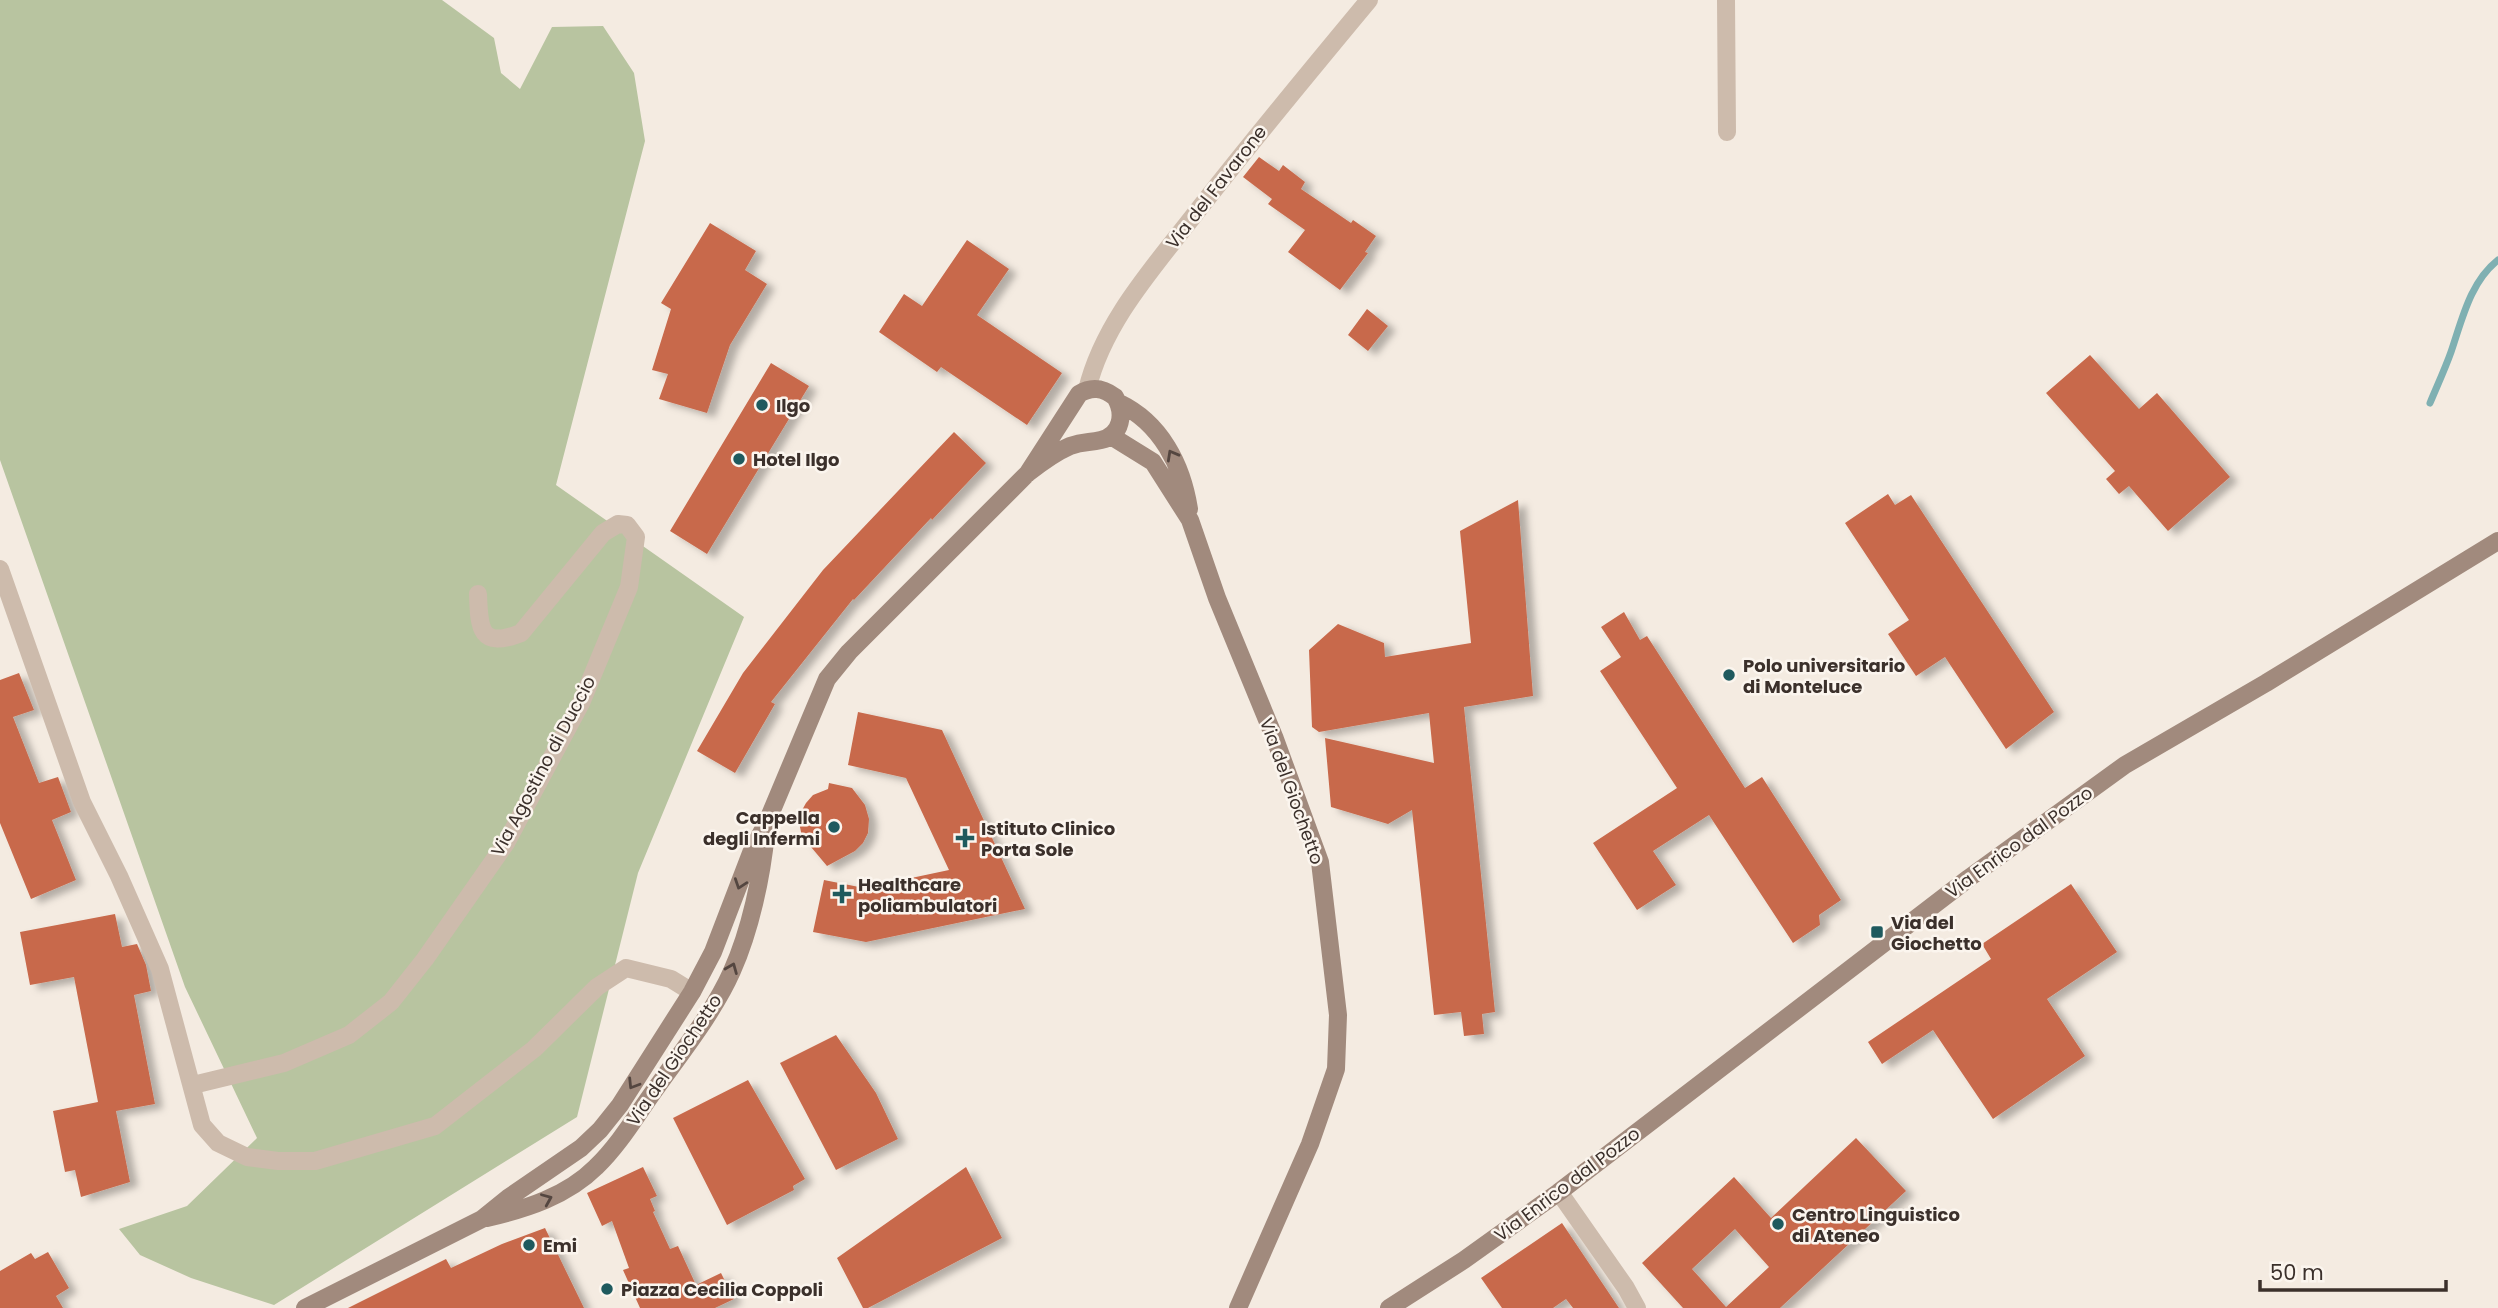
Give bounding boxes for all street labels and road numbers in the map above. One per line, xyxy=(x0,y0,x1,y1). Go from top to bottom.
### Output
street label: Via del Favarone xyxy=(1160,120,1272,254)
street label: Via Agostino di Duccio xyxy=(485,671,601,861)
street label: Via del Giochetto xyxy=(1254,714,1330,868)
street label: Via Enrico dal Pozzo xyxy=(1940,780,2098,904)
street label: Via del Giochetto xyxy=(620,989,728,1131)
street label: Via Enrico dal Pozzo xyxy=(1489,1121,1645,1247)

